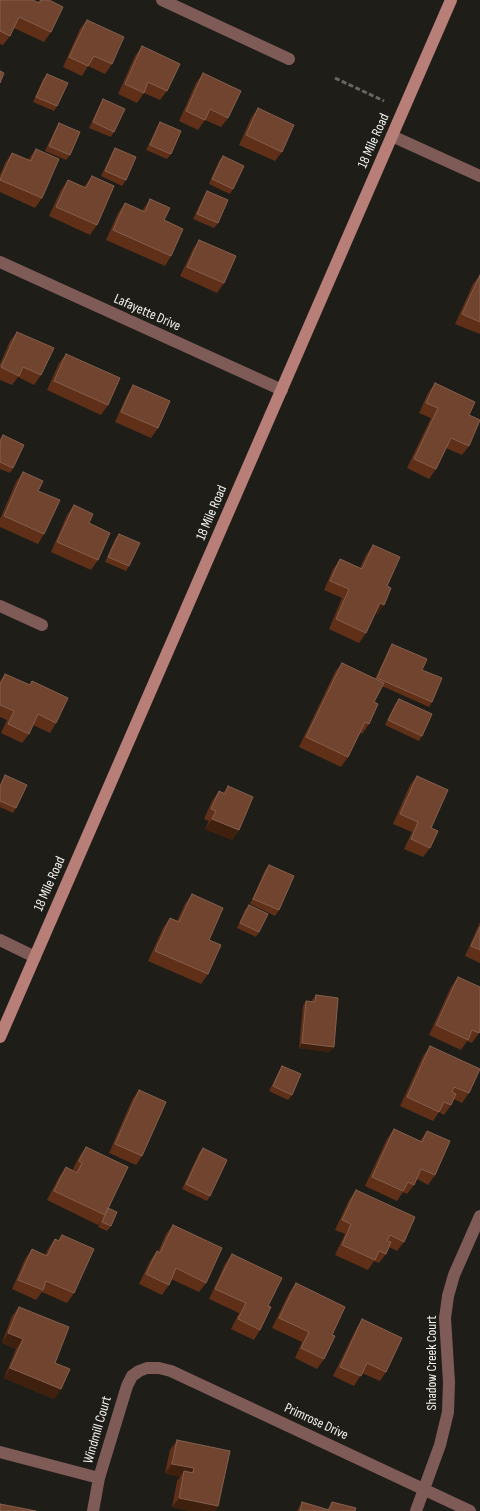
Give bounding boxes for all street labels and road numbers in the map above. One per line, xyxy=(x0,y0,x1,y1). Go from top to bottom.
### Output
street label: 18 Mile Road xyxy=(355,111,393,171)
street label: Lafayette Drive xyxy=(111,291,183,335)
street label: 18 Mile Road xyxy=(193,483,231,543)
street label: 18 Mile Road xyxy=(31,854,69,914)
street label: Shadow Creek Court xyxy=(424,1315,440,1411)
street label: Windmill Court xyxy=(80,1394,116,1466)
street label: Primrose Drive xyxy=(281,1400,351,1444)

